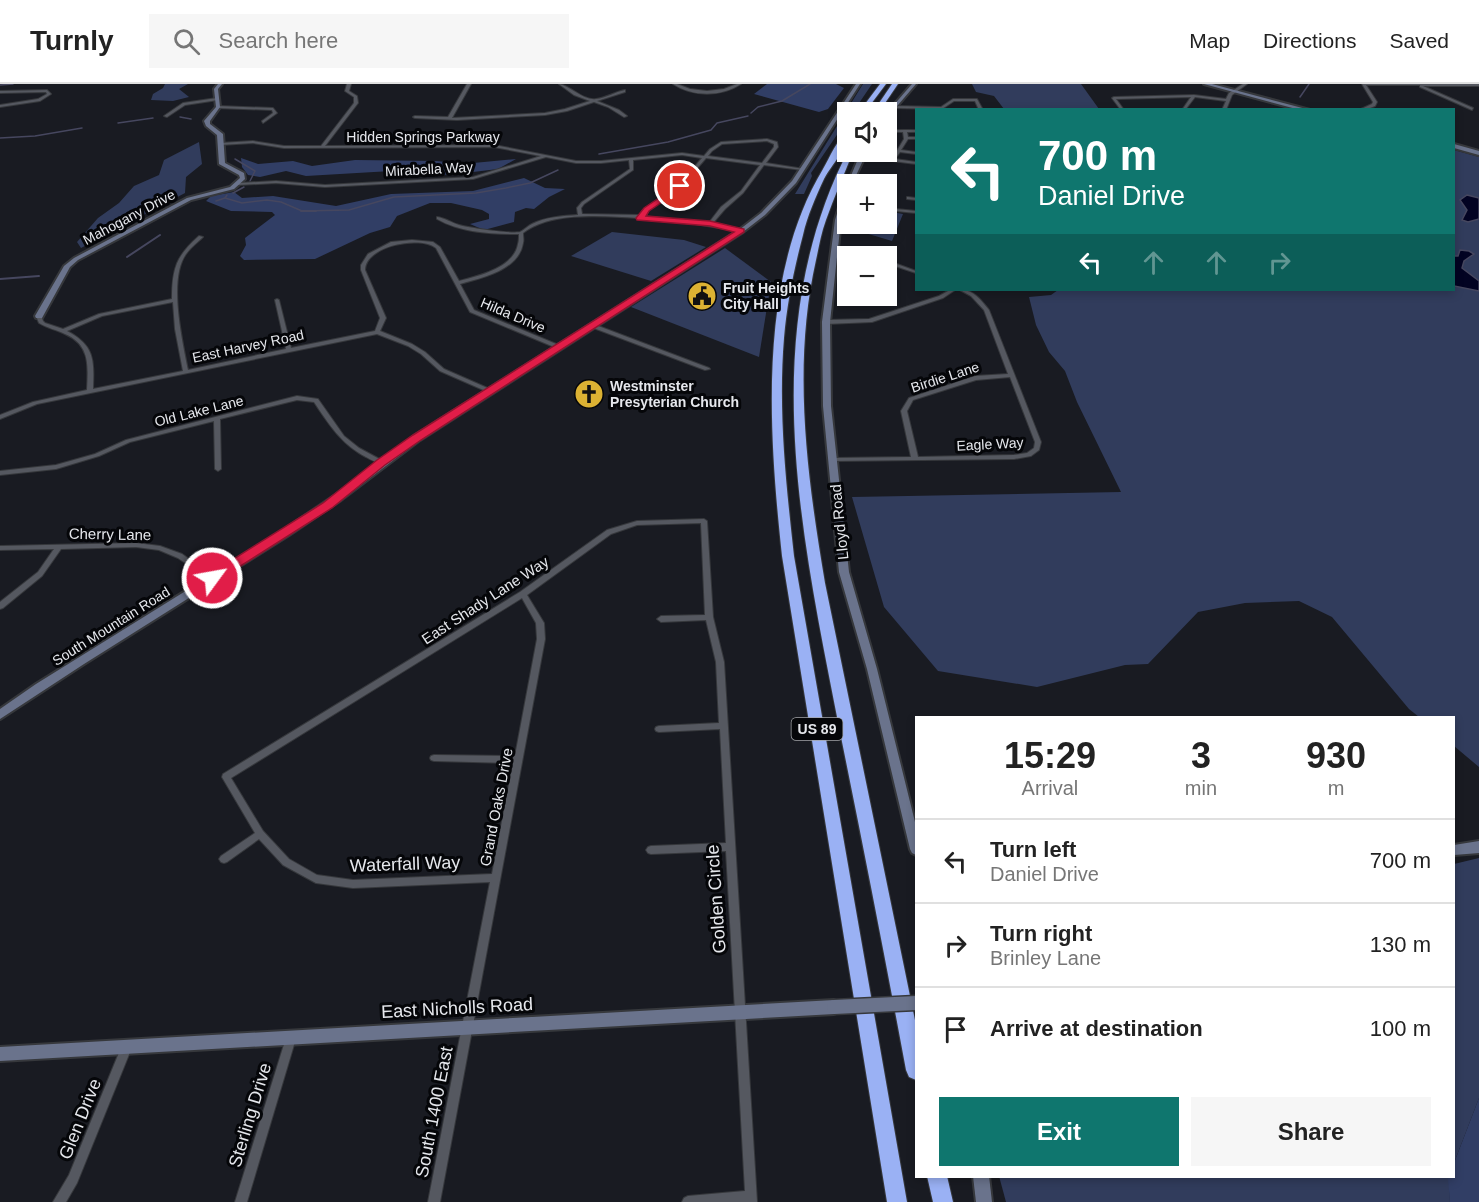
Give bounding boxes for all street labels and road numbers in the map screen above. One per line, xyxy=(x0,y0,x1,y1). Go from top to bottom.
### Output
street label: Hidden Springs Parkway xyxy=(346,129,500,145)
street label: Mirabella Way xyxy=(385,159,473,179)
street label: Mahogany Drive xyxy=(80,186,178,248)
street label: Hilda Drive xyxy=(478,294,548,336)
street label: East Harvey Road xyxy=(191,326,305,366)
street label: Birdie Lane xyxy=(909,358,981,396)
street label: Old Lake Lane xyxy=(153,392,245,430)
street label: Eagle Way xyxy=(956,434,1024,454)
street label: Lloyd Road xyxy=(827,483,851,561)
street label: Cherry Lane xyxy=(69,525,151,543)
street label: East Shady Lane Way xyxy=(418,552,552,647)
street label: South Mountain Road xyxy=(49,583,173,669)
road number: US 89 xyxy=(792,718,842,740)
street label: Grand Oaks Drive xyxy=(476,746,516,868)
street label: Golden Circle xyxy=(702,844,730,954)
street label: Waterfall Way xyxy=(349,852,461,876)
street label: East Nicholls Road xyxy=(381,994,533,1022)
street label: South 1400 East xyxy=(411,1045,457,1179)
street label: Sterling Drive xyxy=(225,1060,275,1170)
street label: Glen Drive xyxy=(55,1076,105,1162)

